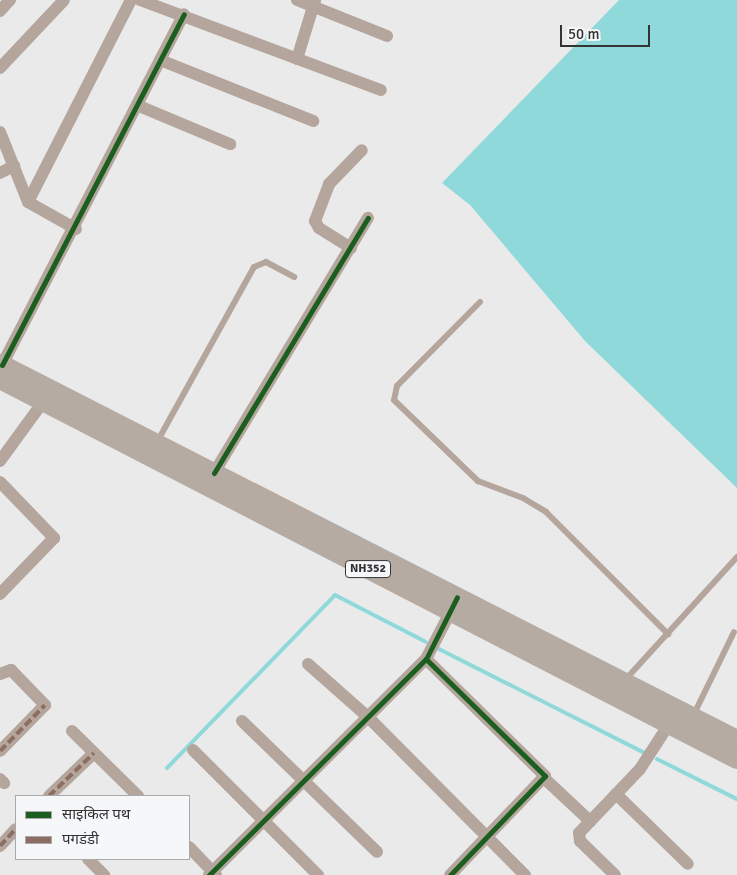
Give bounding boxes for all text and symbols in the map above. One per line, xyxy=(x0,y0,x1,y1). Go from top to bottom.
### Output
scale bar xyxy=(562,15,652,47)
text: 50 m xyxy=(568,25,599,43)
road number: NH352 xyxy=(344,560,392,578)
legend xyxy=(15,795,190,860)
text: साइकिल पथ xyxy=(62,805,130,823)
text: पगडंडी xyxy=(62,830,99,848)

